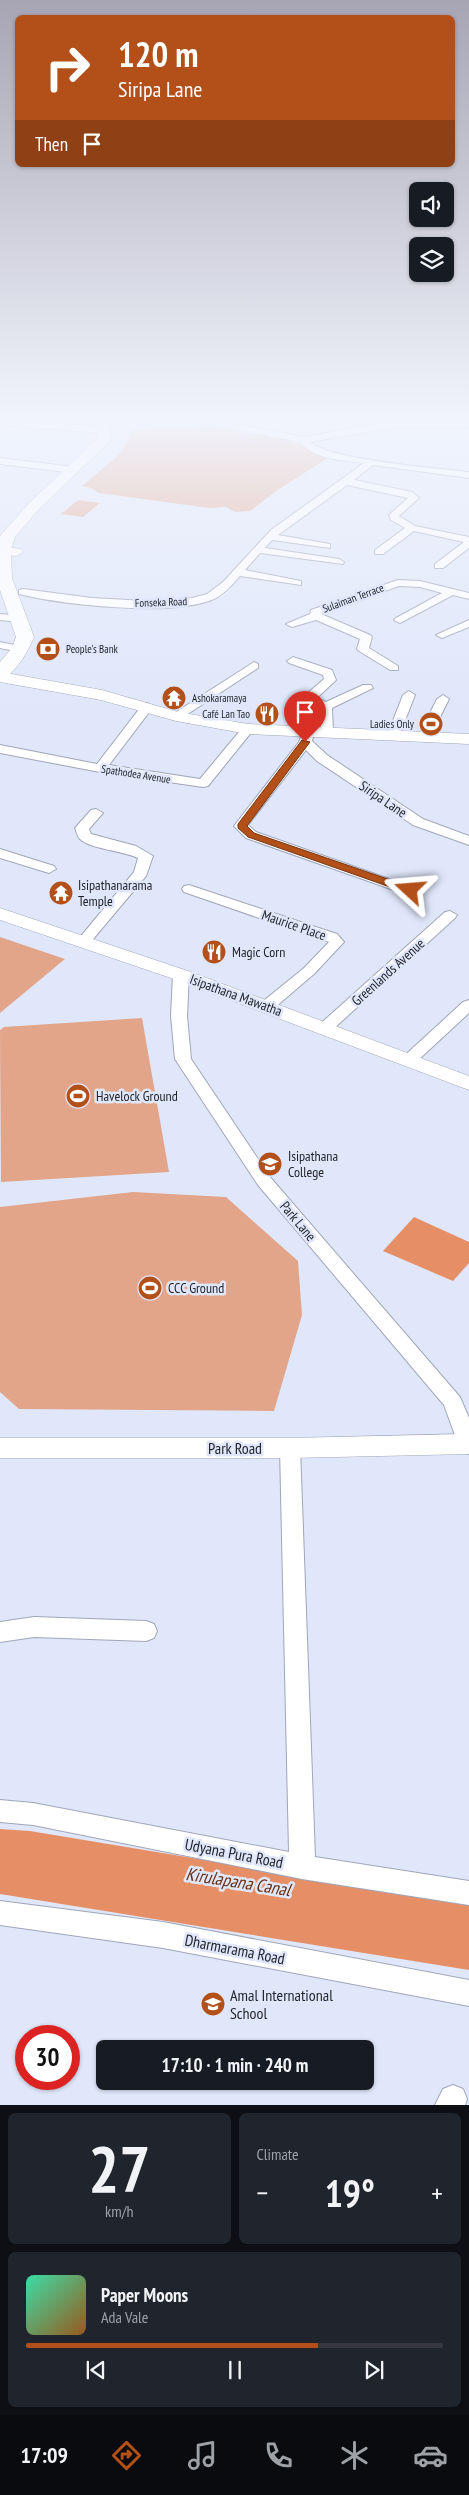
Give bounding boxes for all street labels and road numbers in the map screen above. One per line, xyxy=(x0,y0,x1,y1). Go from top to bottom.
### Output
street label: Sulaiman Terrace xyxy=(320,580,386,616)
street label: Fonseka Road xyxy=(135,594,188,610)
street label: Spathodea Avenue xyxy=(100,762,172,786)
street label: Siripa Lane xyxy=(356,777,410,822)
street label: Maurice Place xyxy=(260,906,329,944)
street label: Greenlands Avenue xyxy=(348,934,428,1010)
street label: Isipathana Mawatha xyxy=(187,970,285,1020)
street label: Park Lane xyxy=(276,1197,320,1245)
street label: Park Road xyxy=(208,1438,262,1458)
street label: Udyana Pura Road xyxy=(183,1834,285,1872)
street label: Dharmarama Road xyxy=(183,1930,287,1968)

